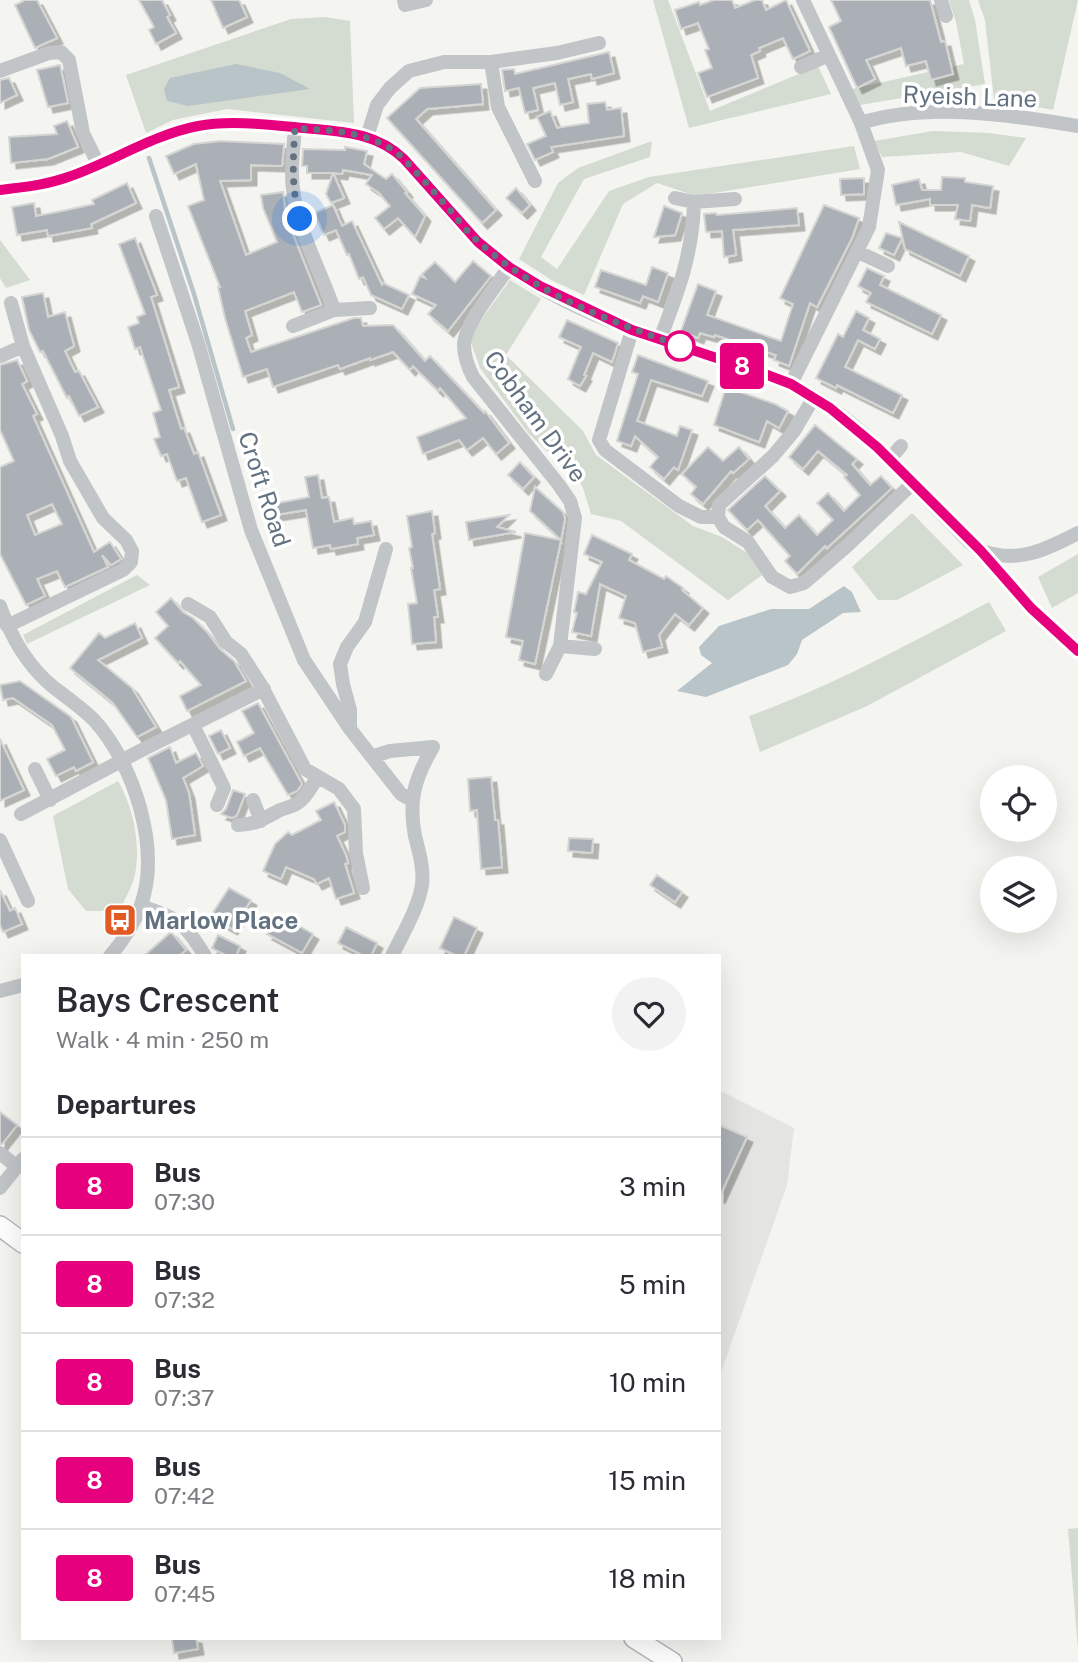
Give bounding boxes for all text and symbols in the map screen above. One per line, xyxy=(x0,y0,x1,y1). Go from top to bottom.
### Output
street label: Ryeish Lane xyxy=(902,80,1038,112)
your location xyxy=(282,201,317,236)
unlabelled marker xyxy=(665,331,695,361)
line badge: 8 xyxy=(719,343,765,389)
street label: Cobham Drive xyxy=(479,345,593,487)
text: 8 xyxy=(734,352,750,380)
street label: Croft Road xyxy=(233,428,297,550)
map controls xyxy=(980,765,1057,933)
button: locate xyxy=(980,765,1057,842)
button: layers xyxy=(980,856,1057,933)
bus stop icon: Marlow Place xyxy=(101,901,139,939)
place label: Marlow Place xyxy=(144,906,298,934)
button: heart xyxy=(612,977,686,1051)
text: Bays Crescent xyxy=(56,981,280,1019)
text: Walk · 4 min · 250 m xyxy=(56,1026,269,1053)
text: Departures xyxy=(56,1089,196,1120)
text: Bus xyxy=(154,1157,201,1188)
text: 3 min xyxy=(619,1171,686,1202)
text: 8 xyxy=(86,1172,103,1200)
text: 07:30 xyxy=(154,1188,215,1215)
text: Bus xyxy=(154,1255,201,1286)
text: 5 min xyxy=(619,1269,686,1300)
text: 8 xyxy=(86,1270,103,1298)
text: 07:32 xyxy=(154,1286,215,1313)
text: Bus xyxy=(154,1353,201,1384)
text: 10 min xyxy=(609,1367,686,1398)
text: 8 xyxy=(86,1368,103,1396)
text: 07:37 xyxy=(154,1384,215,1411)
text: Bus xyxy=(154,1451,201,1482)
text: 15 min xyxy=(608,1465,686,1496)
text: 8 xyxy=(86,1466,103,1494)
text: 07:42 xyxy=(154,1482,215,1509)
text: Bus xyxy=(154,1549,201,1580)
text: 18 min xyxy=(608,1563,686,1594)
text: 8 xyxy=(86,1564,103,1592)
text: 07:45 xyxy=(154,1580,216,1607)

